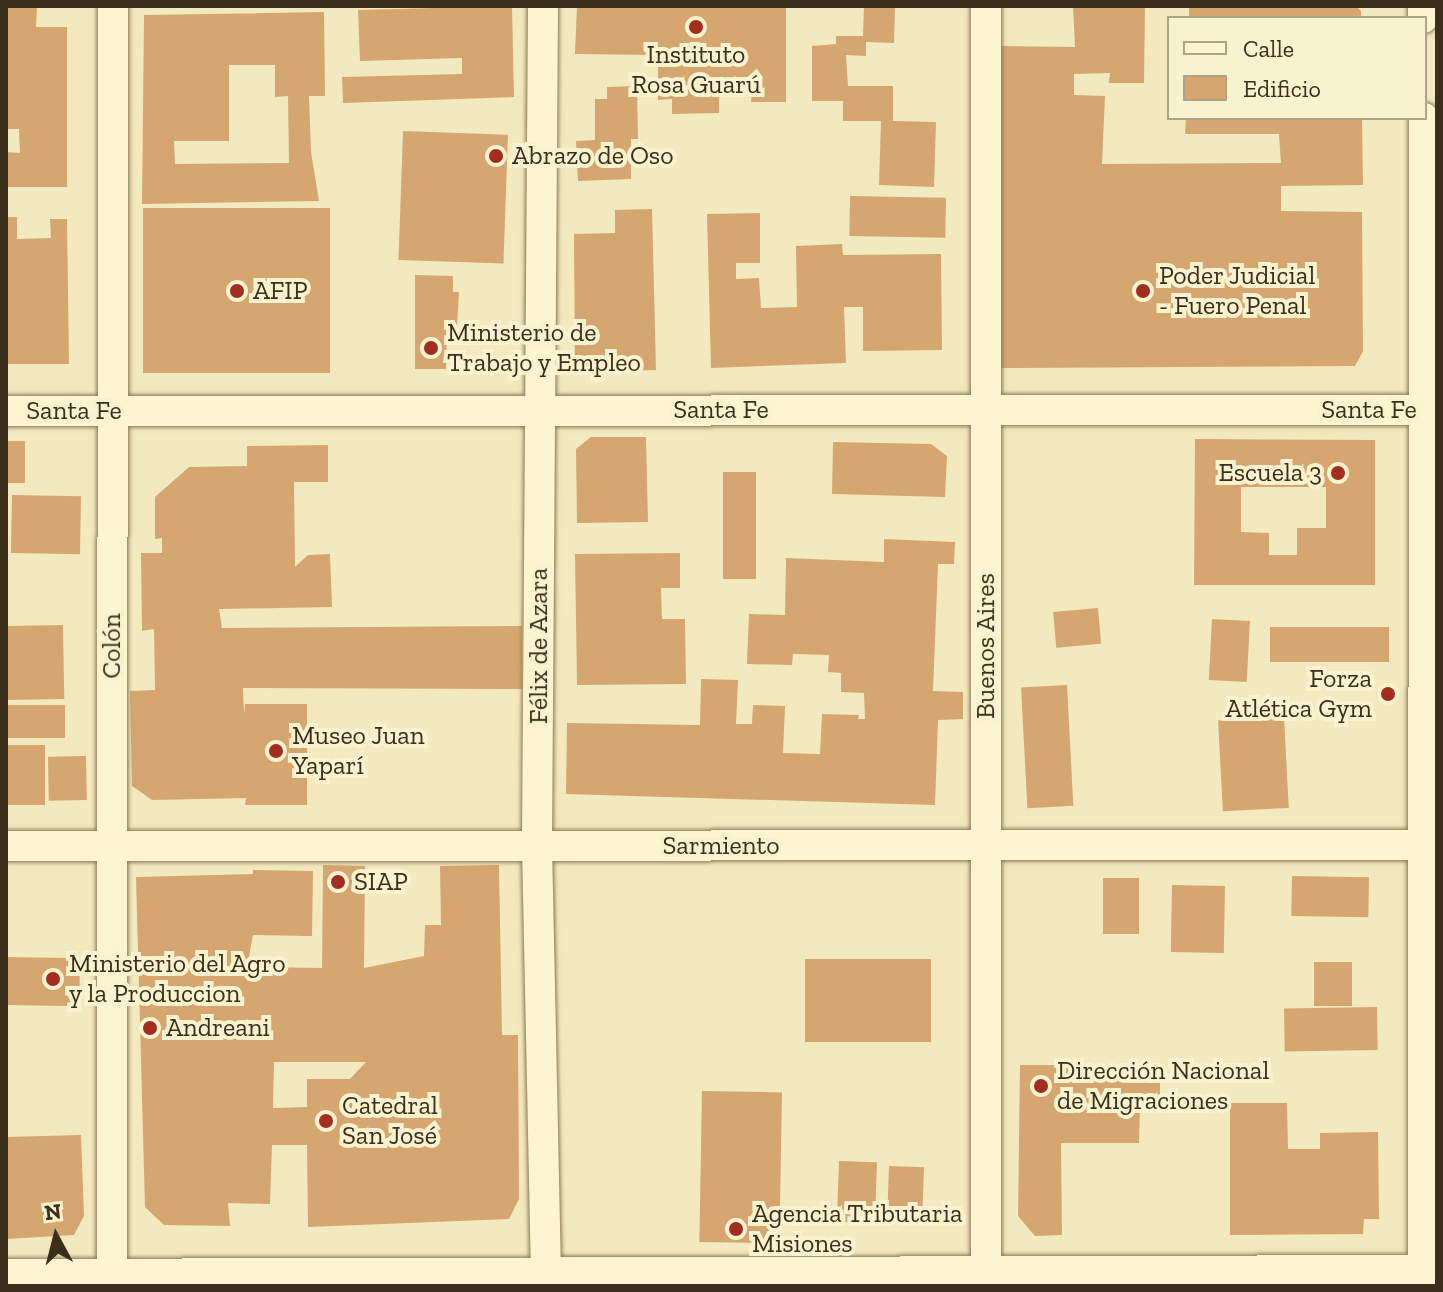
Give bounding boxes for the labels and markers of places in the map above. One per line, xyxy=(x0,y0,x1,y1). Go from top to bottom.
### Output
marker: Instituto Rosa Guarú xyxy=(687,18,705,36)
place label: Instituto Rosa Guarú xyxy=(631,39,761,100)
place label: Abrazo de Oso xyxy=(512,140,674,172)
marker: Abrazo de Oso xyxy=(487,147,505,165)
place label: Poder Judicial - Fuero Penal xyxy=(1159,260,1316,322)
place label: AFIP xyxy=(253,275,308,307)
marker: AFIP xyxy=(228,282,246,300)
marker: Poder Judicial - Fuero Penal xyxy=(1134,282,1152,300)
place label: Ministerio de Trabajo y Empleo xyxy=(447,317,642,378)
marker: Ministerio de Trabajo y Empleo xyxy=(422,339,440,357)
place label: Escuela 3 xyxy=(1218,457,1322,489)
marker: Escuela 3 xyxy=(1329,464,1347,482)
place label: Forza Atlética Gym xyxy=(1226,663,1372,724)
marker: Forza Atlética Gym xyxy=(1379,685,1397,703)
place label: Museo Juan Yaparí xyxy=(292,720,425,782)
marker: Museo Juan Yaparí xyxy=(267,742,285,760)
place label: SIAP xyxy=(354,866,408,898)
marker: SIAP xyxy=(329,873,347,891)
place label: Ministerio del Agro y la Produccion xyxy=(69,948,286,1010)
marker: Ministerio del Agro y la Produccion xyxy=(44,970,62,988)
place label: Andreani xyxy=(166,1012,270,1044)
marker: Andreani xyxy=(141,1019,159,1037)
place label: Dirección Nacional de Migraciones xyxy=(1057,1055,1269,1116)
marker: Dirección Nacional de Migraciones xyxy=(1032,1077,1050,1095)
place label: Catedral San José xyxy=(342,1090,438,1152)
marker: Catedral San José xyxy=(317,1112,335,1130)
place label: Agencia Tributaria Misiones xyxy=(752,1198,963,1260)
marker: Agencia Tributaria Misiones xyxy=(727,1220,745,1238)

